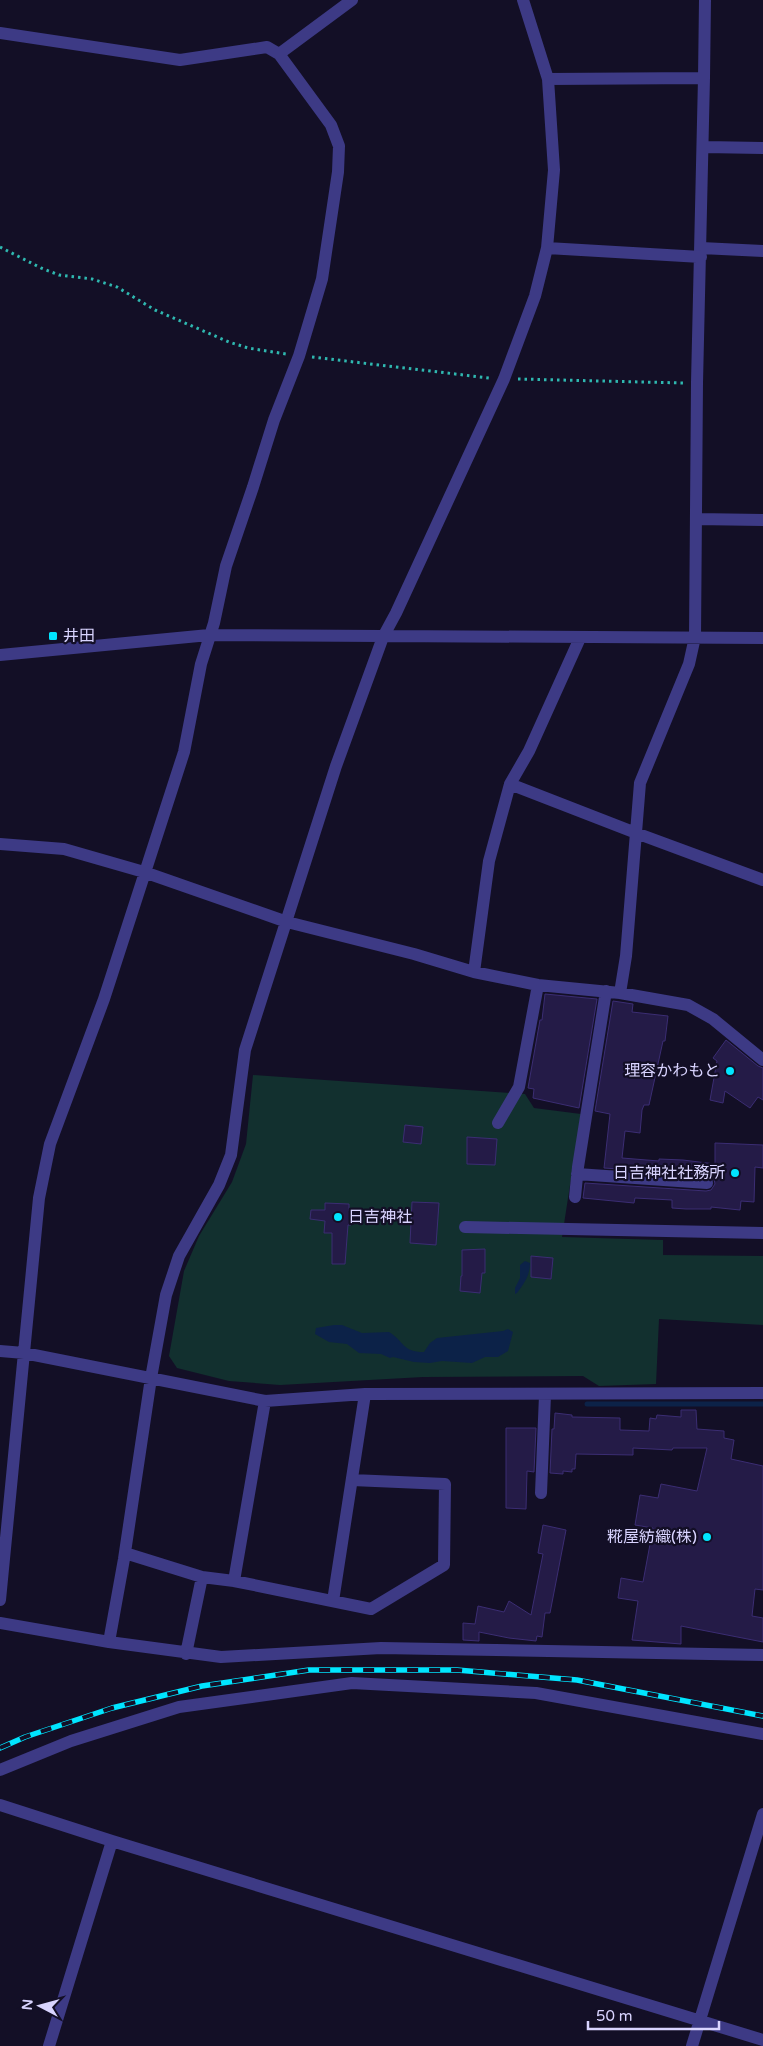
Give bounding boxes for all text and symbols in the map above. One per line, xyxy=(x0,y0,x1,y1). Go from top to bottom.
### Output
place label: 井田 xyxy=(63,626,95,646)
marker: 井田 xyxy=(47,630,59,642)
place label: 理容かわもと xyxy=(624,1061,720,1081)
marker: 理容かわもと xyxy=(724,1065,736,1077)
place label: 日吉神社社務所 xyxy=(613,1163,725,1183)
marker: 日吉神社社務所 xyxy=(729,1167,741,1179)
place label: 日吉神社 xyxy=(348,1207,412,1227)
marker: 日吉神社 xyxy=(332,1211,344,1223)
place label: 糀屋紡織(株) xyxy=(607,1527,697,1547)
marker: 糀屋紡織(株) xyxy=(701,1531,713,1543)
north arrow xyxy=(15,1981,65,2031)
text: N xyxy=(19,1998,37,2011)
scale bar xyxy=(588,1998,719,2030)
text: 50 m xyxy=(596,2007,633,2025)

